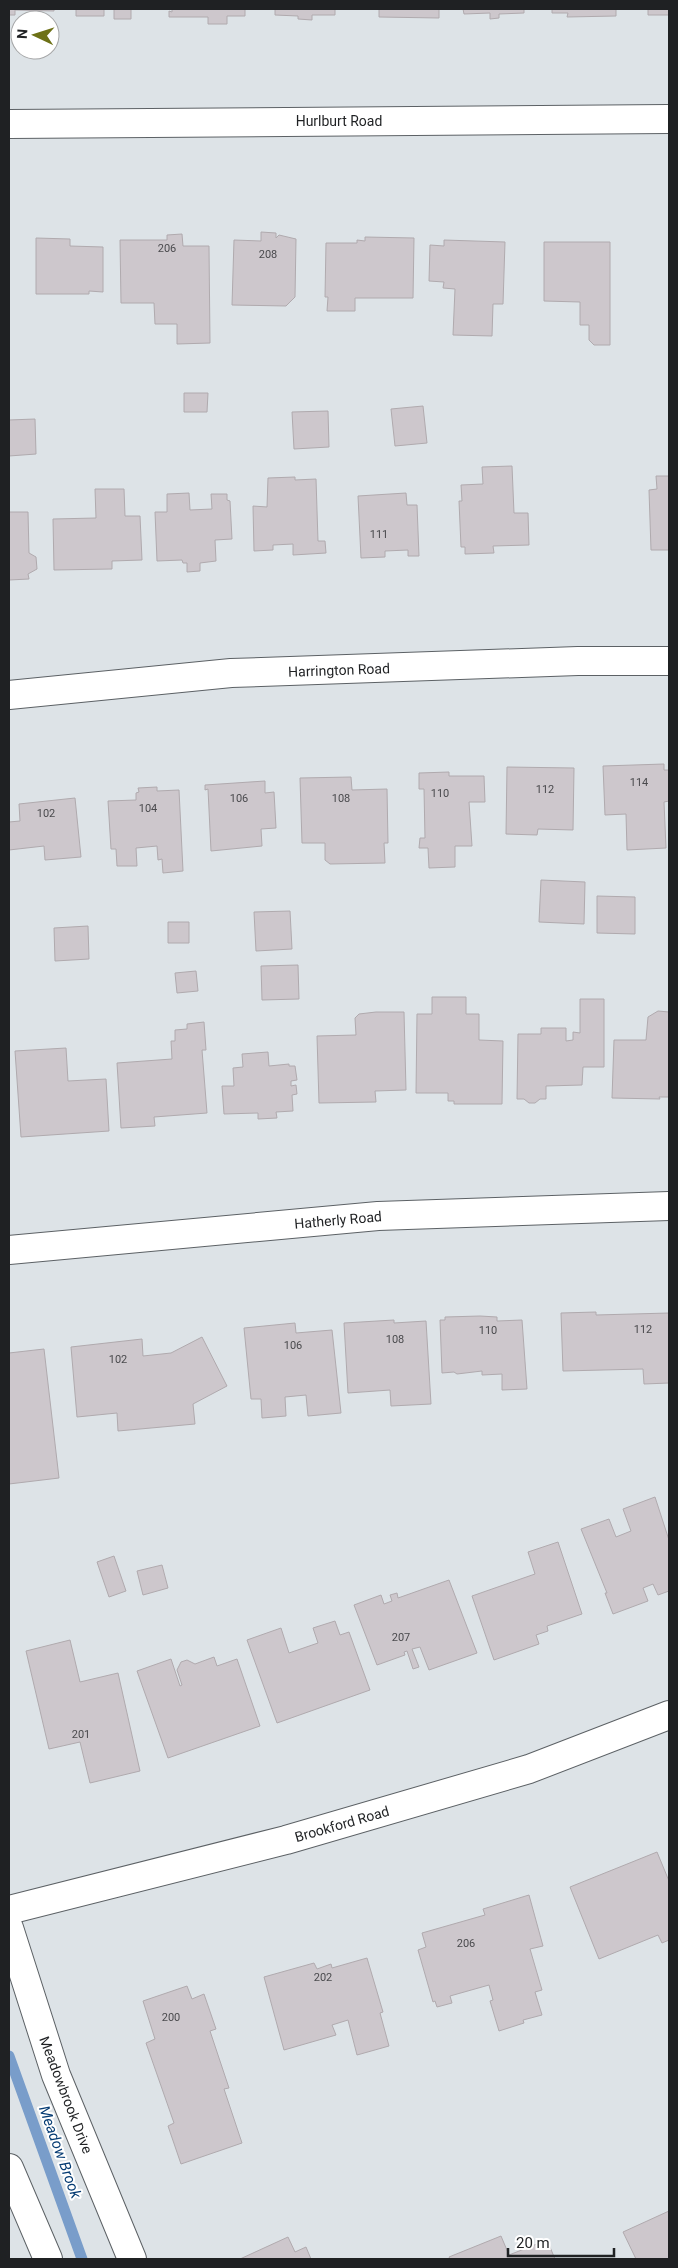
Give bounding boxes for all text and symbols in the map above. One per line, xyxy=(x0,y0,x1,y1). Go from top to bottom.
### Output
north arrow xyxy=(10,10,60,60)
text: N xyxy=(14,29,30,40)
street label: Hurlburt Road xyxy=(296,113,382,129)
house number: 206 xyxy=(158,242,176,255)
house number: 208 xyxy=(259,248,277,261)
house number: 111 xyxy=(370,528,388,541)
street label: Harrington Road xyxy=(288,660,390,680)
house number: 114 xyxy=(630,776,648,789)
house number: 112 xyxy=(536,783,554,796)
house number: 110 xyxy=(431,787,449,800)
house number: 106 xyxy=(230,792,248,805)
house number: 108 xyxy=(332,792,350,805)
house number: 104 xyxy=(139,802,157,815)
house number: 102 xyxy=(37,807,55,820)
street label: Hatherly Road xyxy=(294,1208,382,1232)
house number: 112 xyxy=(634,1323,652,1336)
house number: 110 xyxy=(479,1324,497,1337)
house number: 108 xyxy=(386,1333,404,1346)
house number: 106 xyxy=(284,1339,302,1352)
house number: 102 xyxy=(109,1353,127,1366)
house number: 207 xyxy=(392,1631,410,1644)
house number: 201 xyxy=(72,1728,90,1741)
street label: Brookford Road xyxy=(293,1803,391,1845)
house number: 206 xyxy=(457,1937,475,1950)
house number: 202 xyxy=(314,1971,332,1984)
house number: 200 xyxy=(162,2011,180,2024)
street label: Meadowbrook Drive xyxy=(36,2034,96,2156)
water label: Meadow Brook xyxy=(35,2103,85,2201)
scale bar xyxy=(508,2226,614,2258)
text: 20 m xyxy=(516,2234,550,2252)

